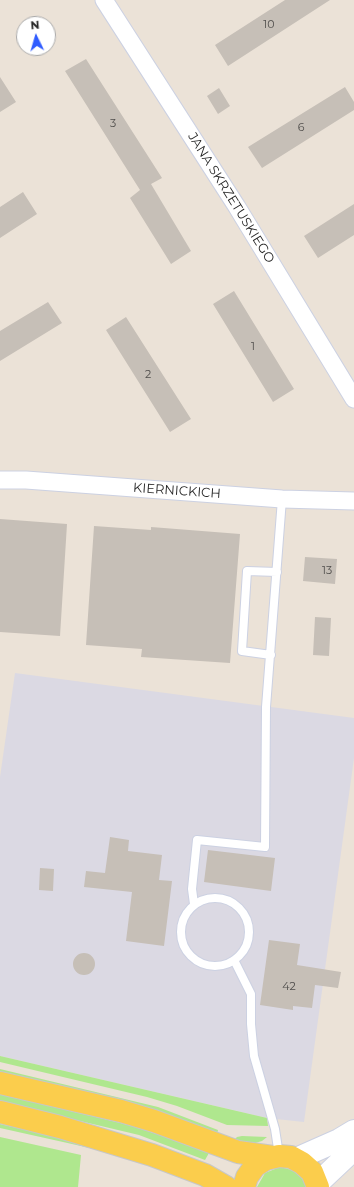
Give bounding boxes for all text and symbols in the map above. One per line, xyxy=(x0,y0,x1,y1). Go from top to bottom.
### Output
north arrow xyxy=(16,16,56,56)
text: N xyxy=(30,18,40,32)
house number: 10 xyxy=(263,18,275,32)
house number: 3 xyxy=(110,117,116,131)
house number: 6 xyxy=(298,121,304,135)
street label: JANA SKRZETUSKIEGO xyxy=(184,130,278,266)
house number: 1 xyxy=(251,340,255,354)
house number: 2 xyxy=(145,368,151,382)
street label: KIERNICKICH xyxy=(133,480,221,502)
house number: 13 xyxy=(322,564,332,578)
house number: 42 xyxy=(282,980,296,994)

